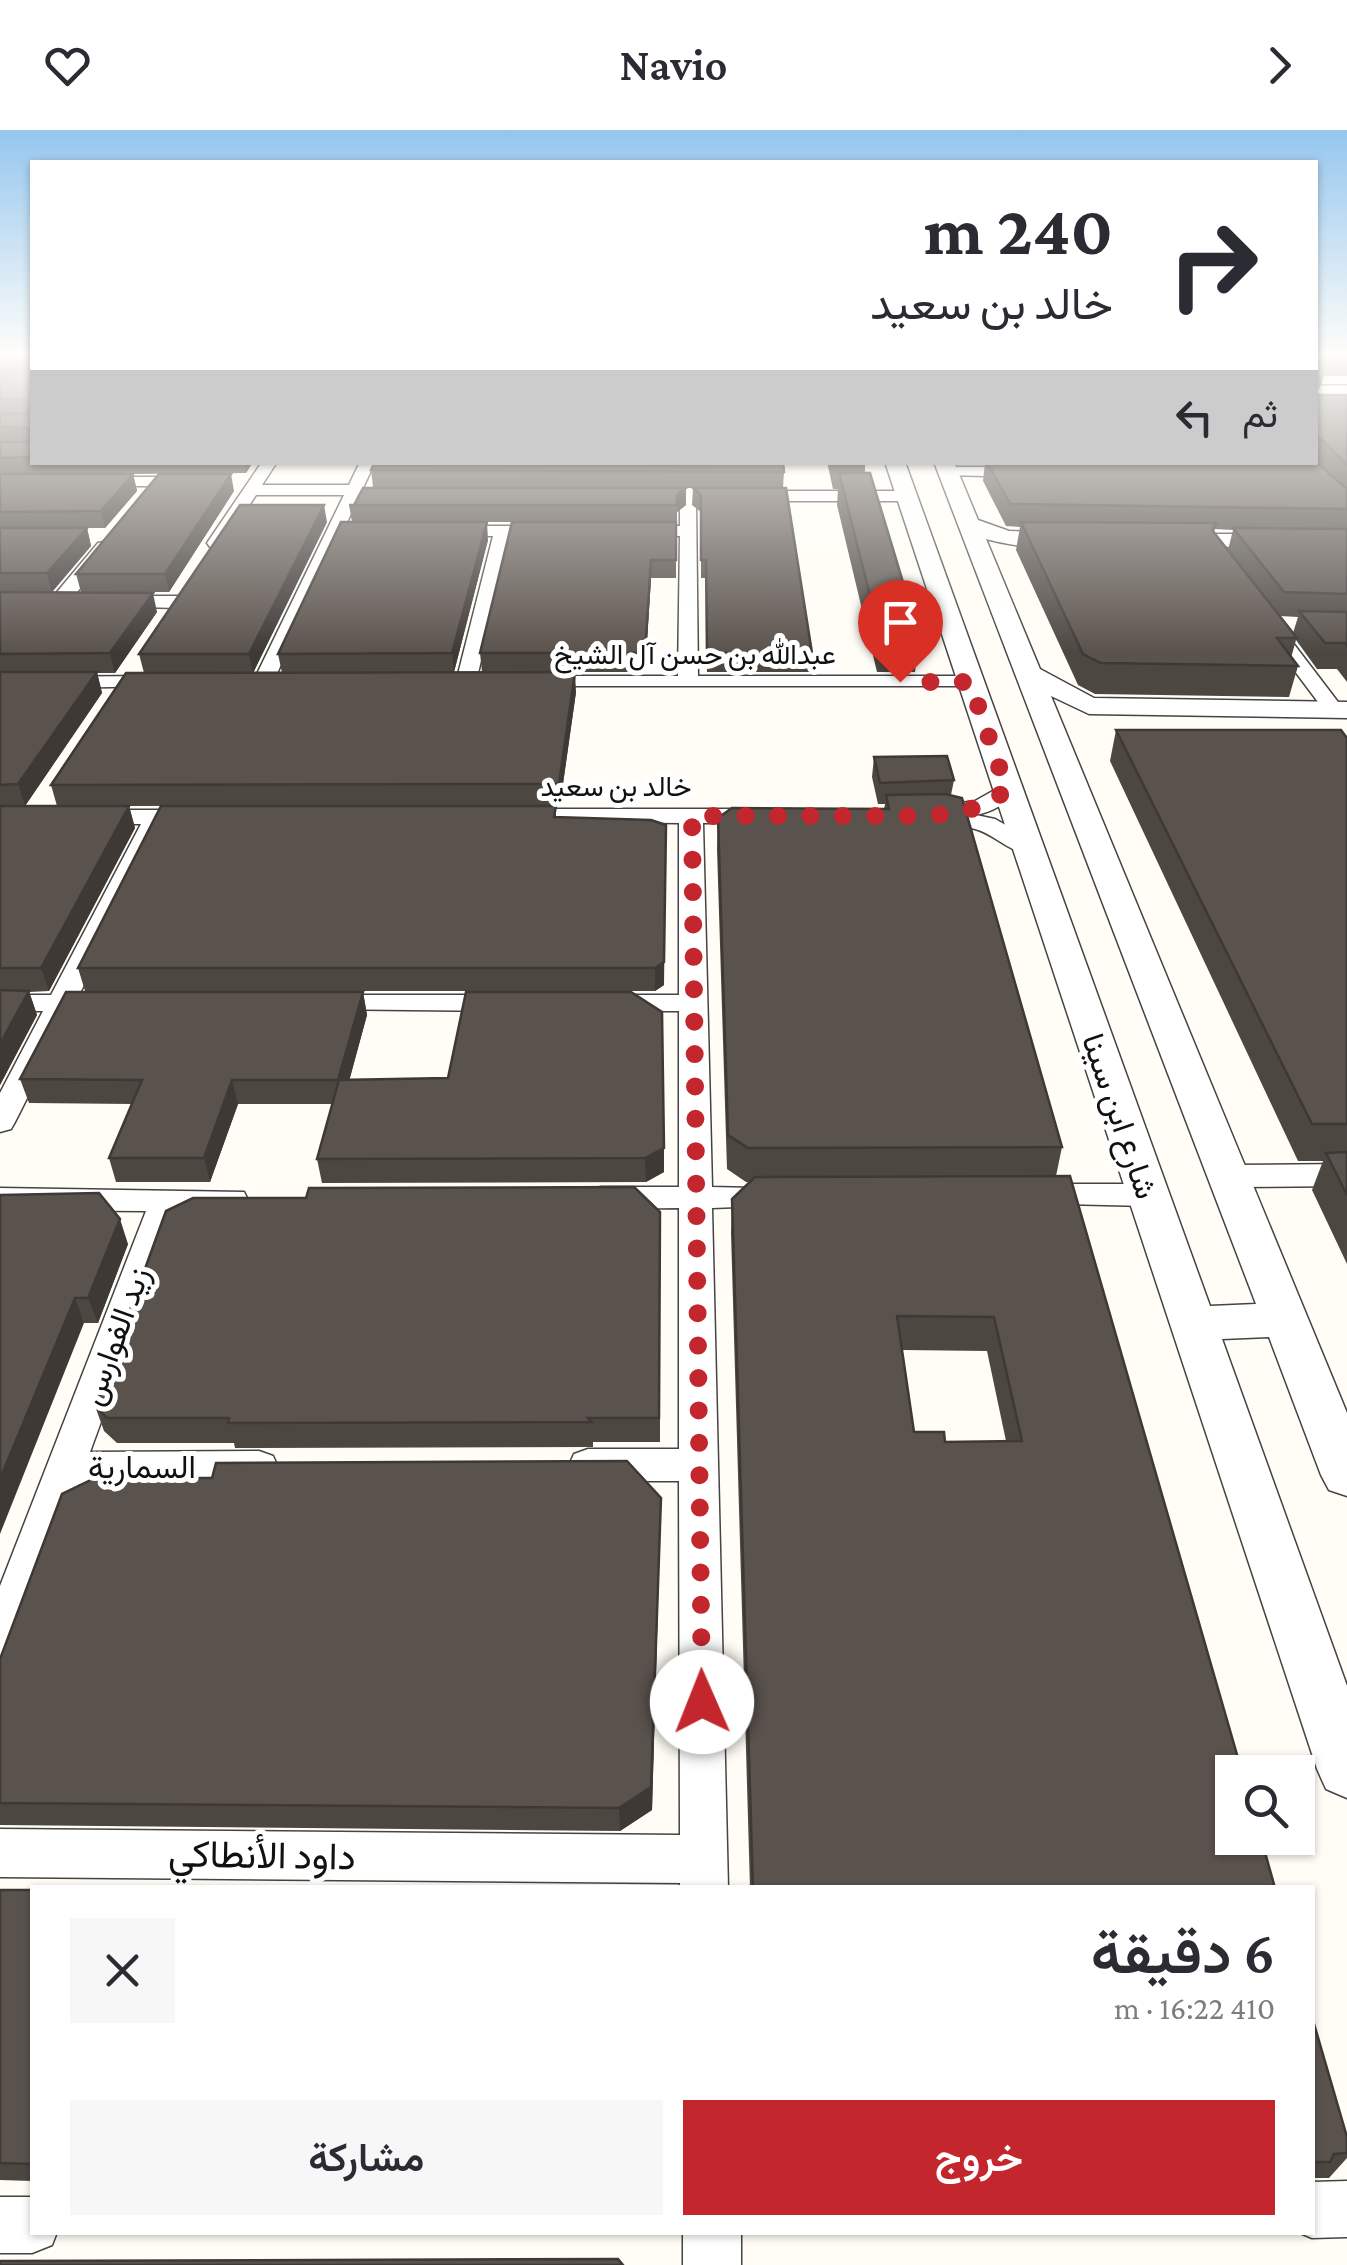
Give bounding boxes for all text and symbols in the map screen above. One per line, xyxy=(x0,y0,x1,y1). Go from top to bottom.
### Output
icon: heart xyxy=(40,38,95,93)
icon: forward xyxy=(1252,38,1307,93)
text: Navio xyxy=(619,40,728,90)
text: 240 m xyxy=(924,191,1113,269)
icon: right xyxy=(1148,200,1278,330)
text: خالد بن سعيد xyxy=(870,279,1113,329)
icon: left xyxy=(1167,390,1222,445)
text: ثم xyxy=(1242,393,1278,435)
pin xyxy=(858,580,943,683)
icon: arrive xyxy=(873,595,928,650)
street label: عبدالله بن حسن آل الشيخ xyxy=(554,638,836,674)
street label: خالد بن سعيد xyxy=(540,771,692,803)
street label: شارع ابن سينا xyxy=(1071,1029,1165,1205)
street label: زيد الفوارس xyxy=(73,1262,158,1411)
street label: السمارية xyxy=(88,1449,196,1487)
position arrow xyxy=(650,1650,754,1754)
map controls xyxy=(1215,1755,1315,1855)
button: search xyxy=(1215,1755,1315,1855)
street label: داود الأنطاكي xyxy=(168,1832,356,1888)
button: close xyxy=(70,1918,175,2023)
text: 6 دقيقة xyxy=(1091,1919,1275,1986)
text: 410 m · 16:22 xyxy=(1114,1990,1275,2026)
button: مشاركة xyxy=(70,2100,663,2215)
button: خروج xyxy=(683,2100,1275,2215)

